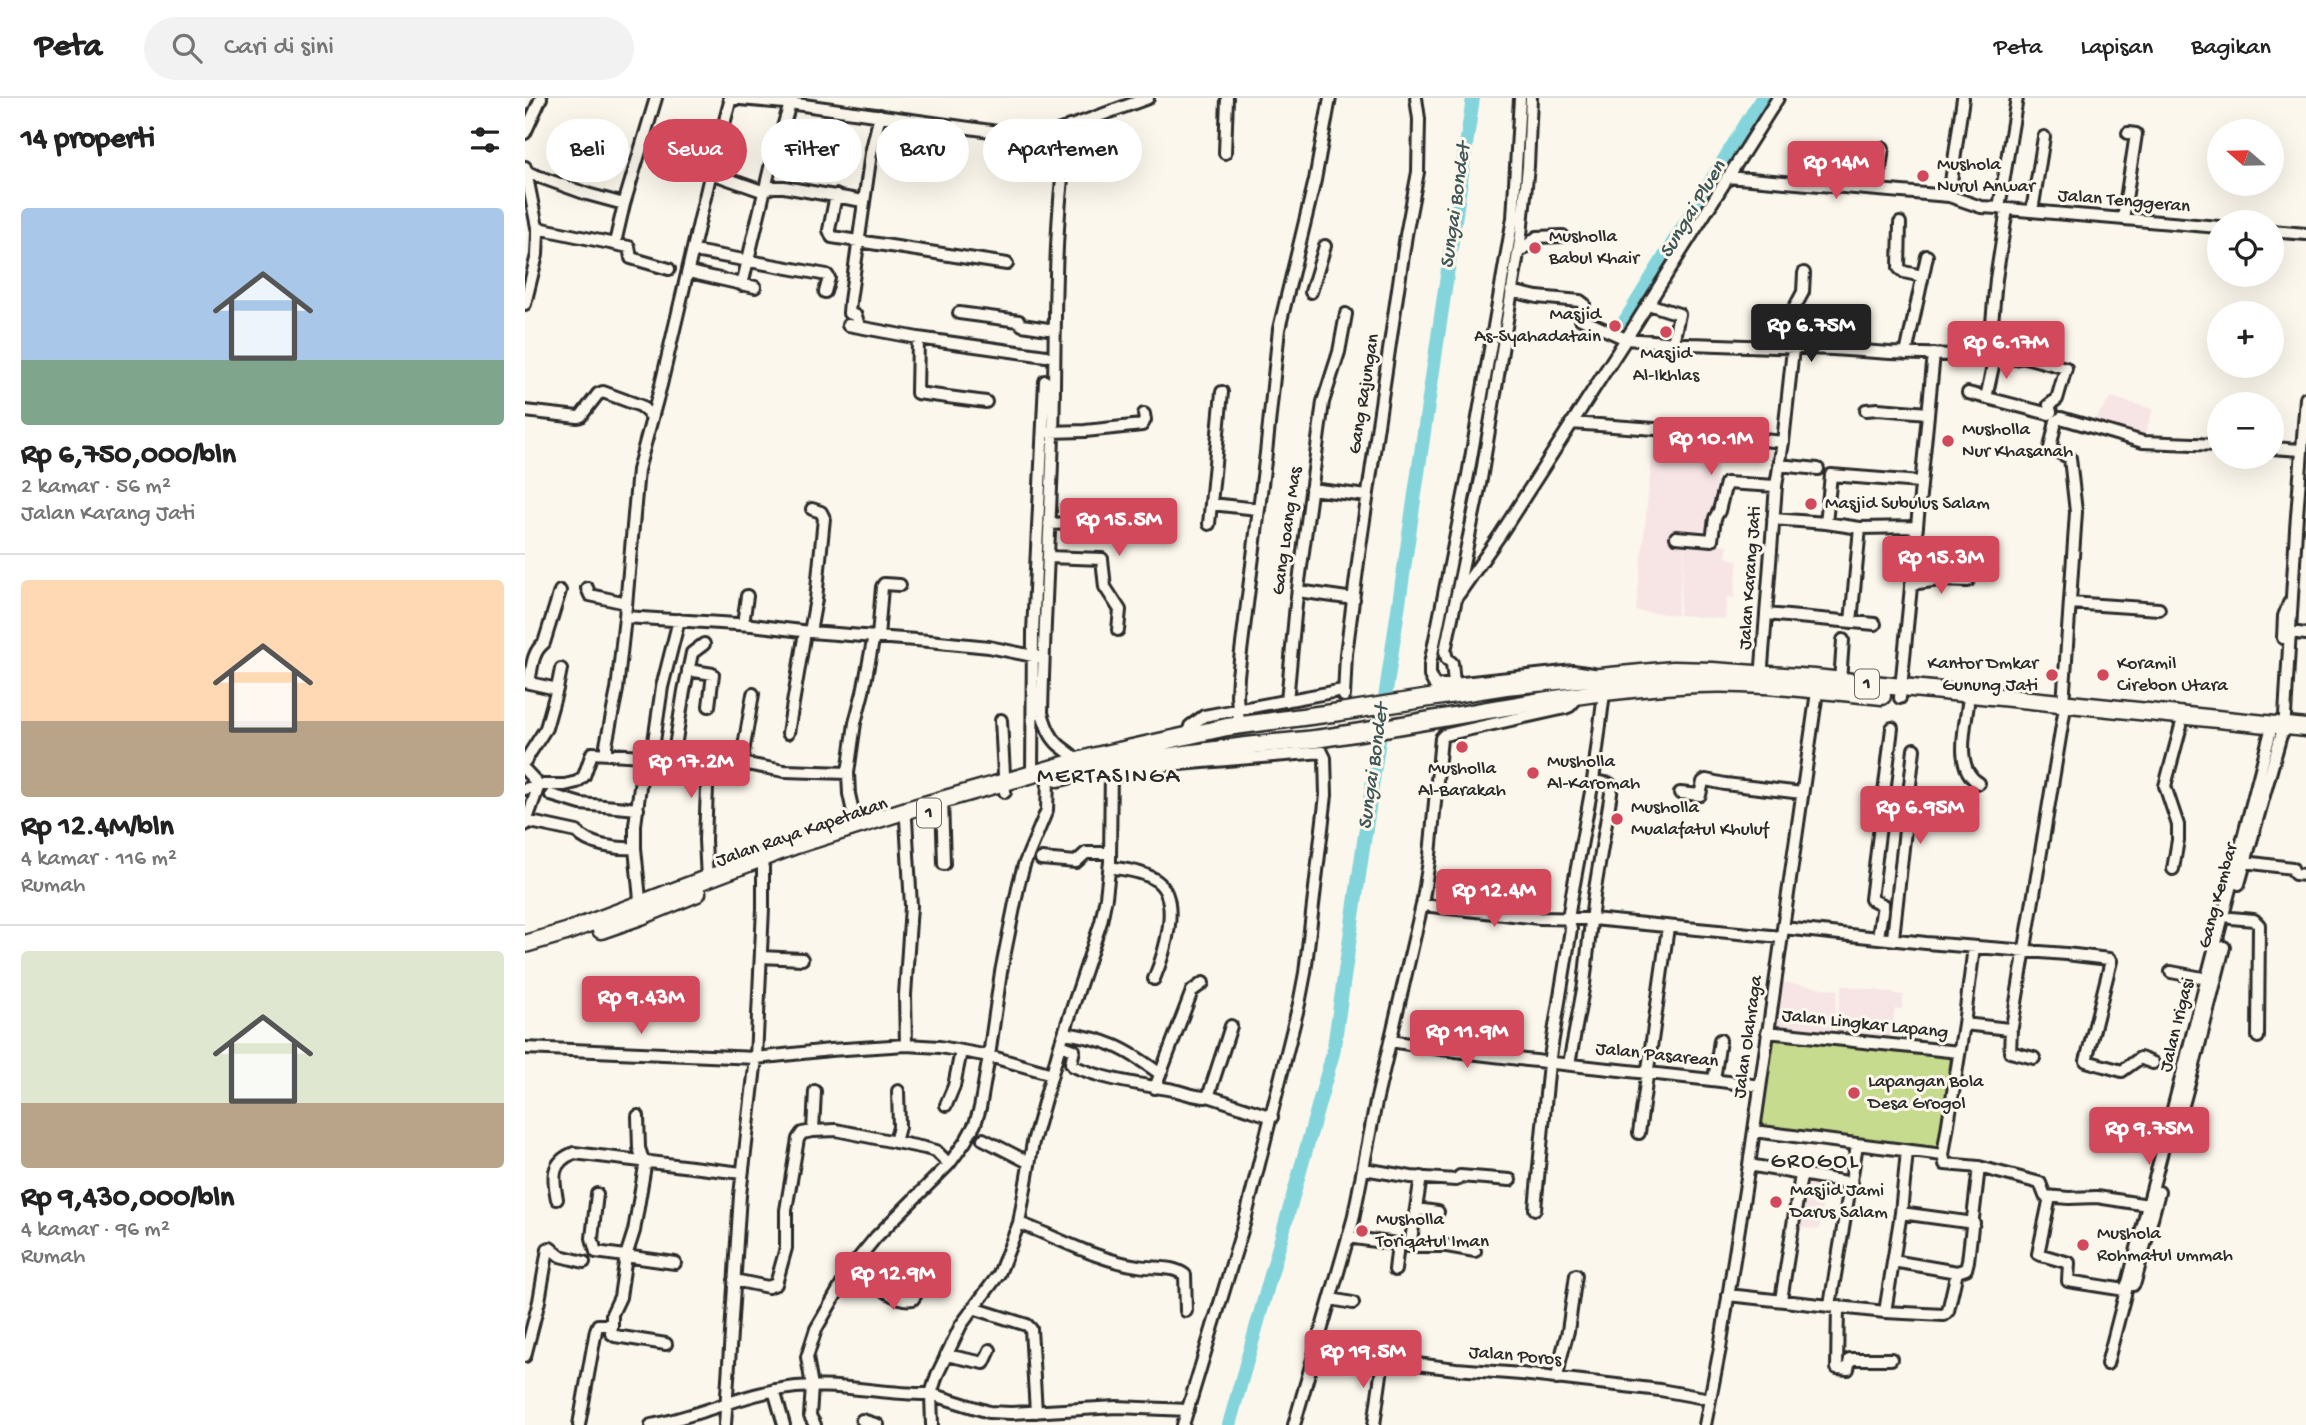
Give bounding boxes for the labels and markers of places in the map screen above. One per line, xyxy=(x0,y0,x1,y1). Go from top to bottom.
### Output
pin: Rp 14M xyxy=(1779,141,1893,201)
place label: Mushola Nurul Anwar xyxy=(1937,154,2037,199)
marker: Mushola Nurul Anwar xyxy=(1915,168,1931,184)
place label: Musholla Babul Khair xyxy=(1548,226,1641,271)
marker: Musholla Babul Khair xyxy=(1527,240,1543,256)
place label: Masjid As-Syahadatain xyxy=(1474,304,1603,349)
pin: Rp 6.75M xyxy=(1739,304,1883,364)
marker: Masjid As-Syahadatain xyxy=(1607,318,1623,334)
pin: Rp 6.17M xyxy=(1934,322,2078,381)
marker: Masjid Al-Ikhlas xyxy=(1658,324,1674,340)
place label: Masjid Al-Ikhlas xyxy=(1633,343,1700,388)
pin: Rp 10.1M xyxy=(1639,418,1783,477)
place label: Musholla Nur Khasanah xyxy=(1962,419,2073,464)
marker: Musholla Nur Khasanah xyxy=(1940,433,1956,449)
place label: Masjid Subulus Salam xyxy=(1825,493,1990,516)
marker: Masjid Subulus Salam xyxy=(1803,496,1819,512)
pin: Rp 15.5M xyxy=(1047,498,1191,558)
pin: Rp 15.3M xyxy=(1869,536,2013,596)
place label: Kantor Dmkar Gunung Jati xyxy=(1927,653,2040,698)
place label: Koramil Cirebon Utara xyxy=(2117,653,2229,698)
marker: Kantor Dmkar Gunung Jati xyxy=(2044,667,2060,683)
marker: Koramil Cirebon Utara xyxy=(2095,667,2111,683)
marker: Musholla Al-Barakah xyxy=(1454,739,1470,755)
pin: Rp 17.2M xyxy=(619,740,763,800)
place label: Musholla Al-Karomah xyxy=(1547,751,1640,796)
place label: Musholla Al-Barakah xyxy=(1418,758,1506,803)
marker: Musholla Al-Karomah xyxy=(1525,765,1541,781)
pin: Rp 6.95M xyxy=(1848,786,1992,846)
place label: Musholla Mualafatul Khuluf xyxy=(1631,797,1771,842)
marker: Musholla Mualafatul Khuluf xyxy=(1609,811,1625,827)
pin: Rp 12.4M xyxy=(1422,870,1566,929)
pin: Rp 9.43M xyxy=(569,976,713,1036)
pin: Rp 11.9M xyxy=(1395,1010,1539,1070)
place label: Lapangan Bola Desa Grogol xyxy=(1866,1071,1985,1116)
marker: Lapangan Bola Desa Grogol xyxy=(1846,1085,1862,1101)
pin: Rp 9.75M xyxy=(2077,1108,2221,1167)
place label: Masjid Jami Darus Salam xyxy=(1788,1180,1888,1225)
marker: Masjid Jami Darus Salam xyxy=(1768,1194,1784,1210)
place label: Musholla Toriqatul Iman xyxy=(1375,1209,1489,1254)
marker: Musholla Toriqatul Iman xyxy=(1354,1223,1370,1239)
place label: Mushola Rohmatul ummah xyxy=(2097,1223,2233,1268)
marker: Mushola Rohmatul ummah xyxy=(2075,1237,2091,1253)
pin: Rp 12.9M xyxy=(821,1252,965,1312)
pin: Rp 19.5M xyxy=(1291,1330,1435,1390)

